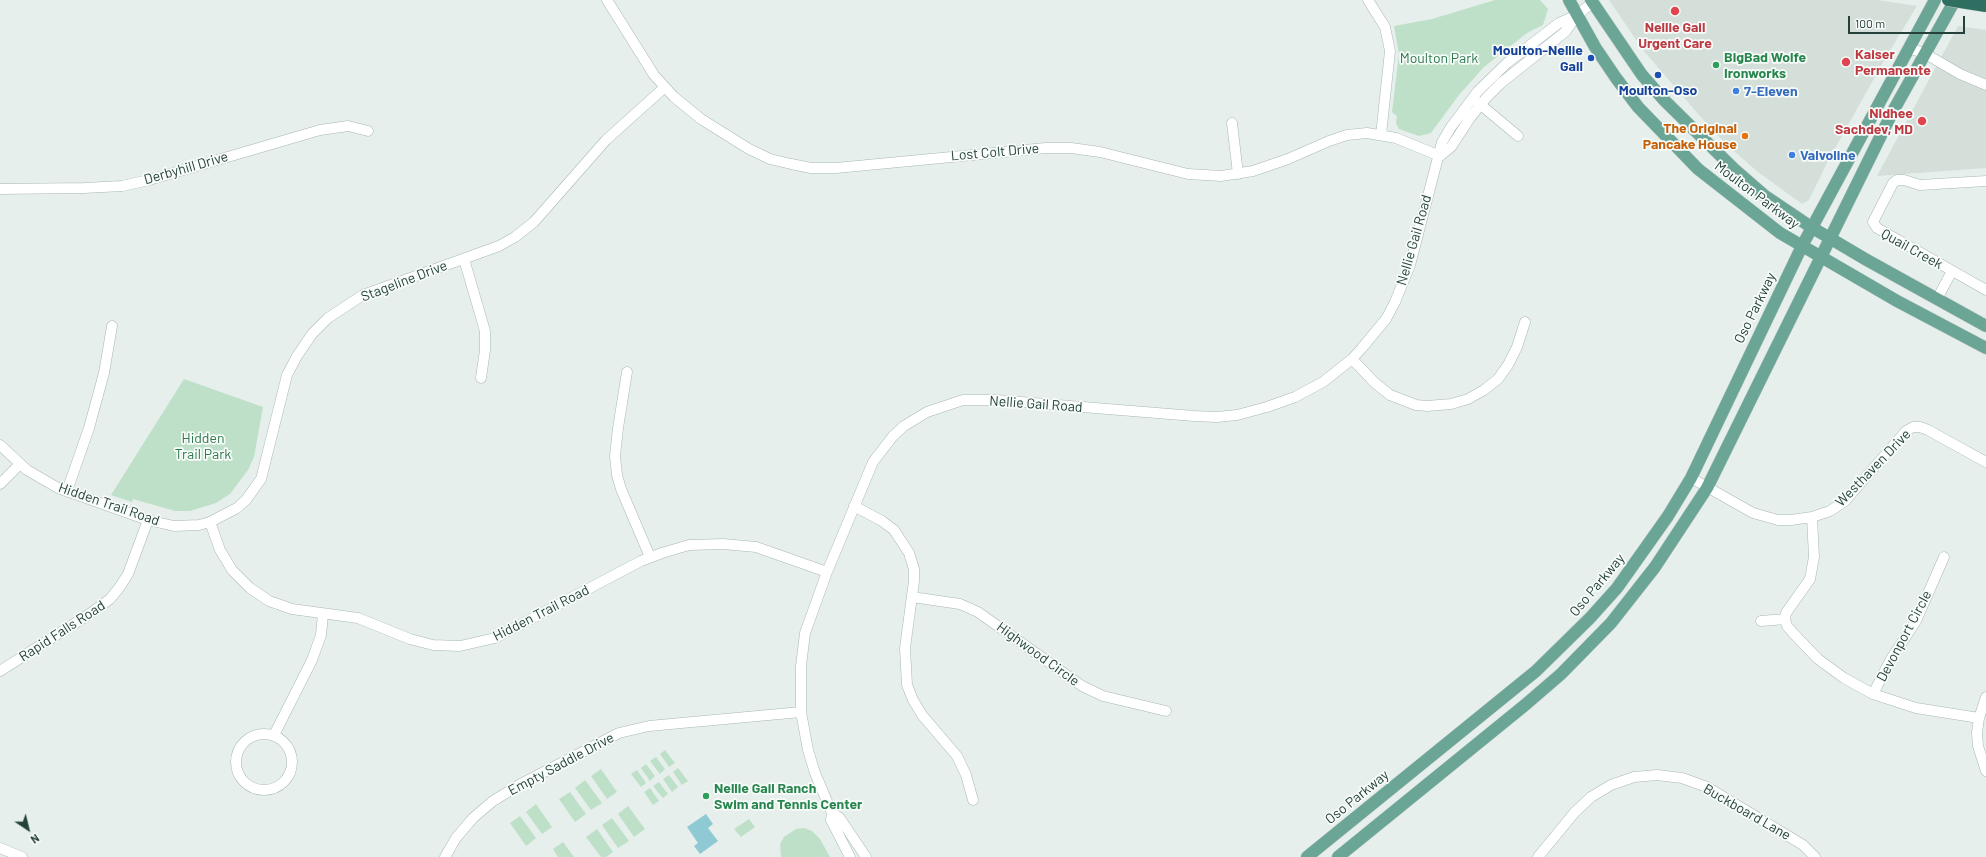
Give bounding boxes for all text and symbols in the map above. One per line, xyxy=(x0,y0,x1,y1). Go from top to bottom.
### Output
marker: Nellie Gail Urgent Care xyxy=(1669,5,1681,17)
scale bar xyxy=(1850,8,1967,34)
text: 100 m xyxy=(1855,16,1885,30)
place label: Nellie Gail Urgent Care xyxy=(1638,19,1712,52)
place label: Moulton-Nellie Gail xyxy=(1493,42,1583,74)
place label: Kaiser Permanente xyxy=(1855,46,1931,78)
place label: BigBad Wolfe Ironworks xyxy=(1724,49,1806,82)
park label: Moulton Park xyxy=(1400,50,1478,66)
marker: Moulton-Nellie Gail xyxy=(1586,53,1596,63)
marker: Kaiser Permanente xyxy=(1840,56,1852,68)
marker: BigBad Wolfe Ironworks xyxy=(1711,60,1721,70)
marker: Moulton-Oso xyxy=(1653,70,1663,80)
place label: Moulton-Oso xyxy=(1619,82,1697,98)
place label: 7-Eleven xyxy=(1744,83,1798,99)
marker: 7-Eleven xyxy=(1731,86,1741,96)
place label: Nidhee Sachdev, MD xyxy=(1835,105,1913,138)
marker: Nidhee Sachdev, MD xyxy=(1916,115,1928,127)
place label: The Original Pancake House xyxy=(1643,120,1737,152)
marker: The Original Pancake House xyxy=(1740,131,1750,141)
street label: Lost Colt Drive xyxy=(950,140,1040,164)
place label: Valvoline xyxy=(1800,147,1856,163)
street label: Derbyhill Drive xyxy=(142,148,230,188)
marker: Valvoline xyxy=(1787,150,1797,160)
street label: Moulton Parkway xyxy=(1711,158,1803,232)
street label: Nellie Gail Road xyxy=(1393,193,1435,287)
street label: Quail Creek xyxy=(1878,225,1946,273)
street label: Stageline Drive xyxy=(358,257,450,305)
street label: Oso Parkway xyxy=(1731,270,1779,346)
street label: Nellie Gail Road xyxy=(989,392,1083,416)
street label: Westhaven Drive xyxy=(1832,426,1914,510)
park label: Hidden Trail Park xyxy=(175,430,231,462)
street label: Hidden Trail Road xyxy=(56,479,162,529)
street label: Oso Parkway xyxy=(1566,550,1628,620)
street label: Hidden Trail Road xyxy=(490,581,592,645)
street label: Devonport Circle xyxy=(1873,587,1935,685)
street label: Rapid Falls Road xyxy=(16,597,108,665)
street label: Highwood Circle xyxy=(993,618,1083,690)
street label: Empty Saddle Drive xyxy=(505,729,617,799)
street label: Oso Parkway xyxy=(1322,766,1392,828)
place label: Nellie Gail Ranch Swim and Tennis Center xyxy=(714,780,862,812)
street label: Buckboard Lane xyxy=(1700,780,1794,844)
marker: Nellie Gail Ranch Swim and Tennis Center xyxy=(701,791,711,801)
north arrow xyxy=(8,809,48,849)
text: N xyxy=(28,832,42,847)

